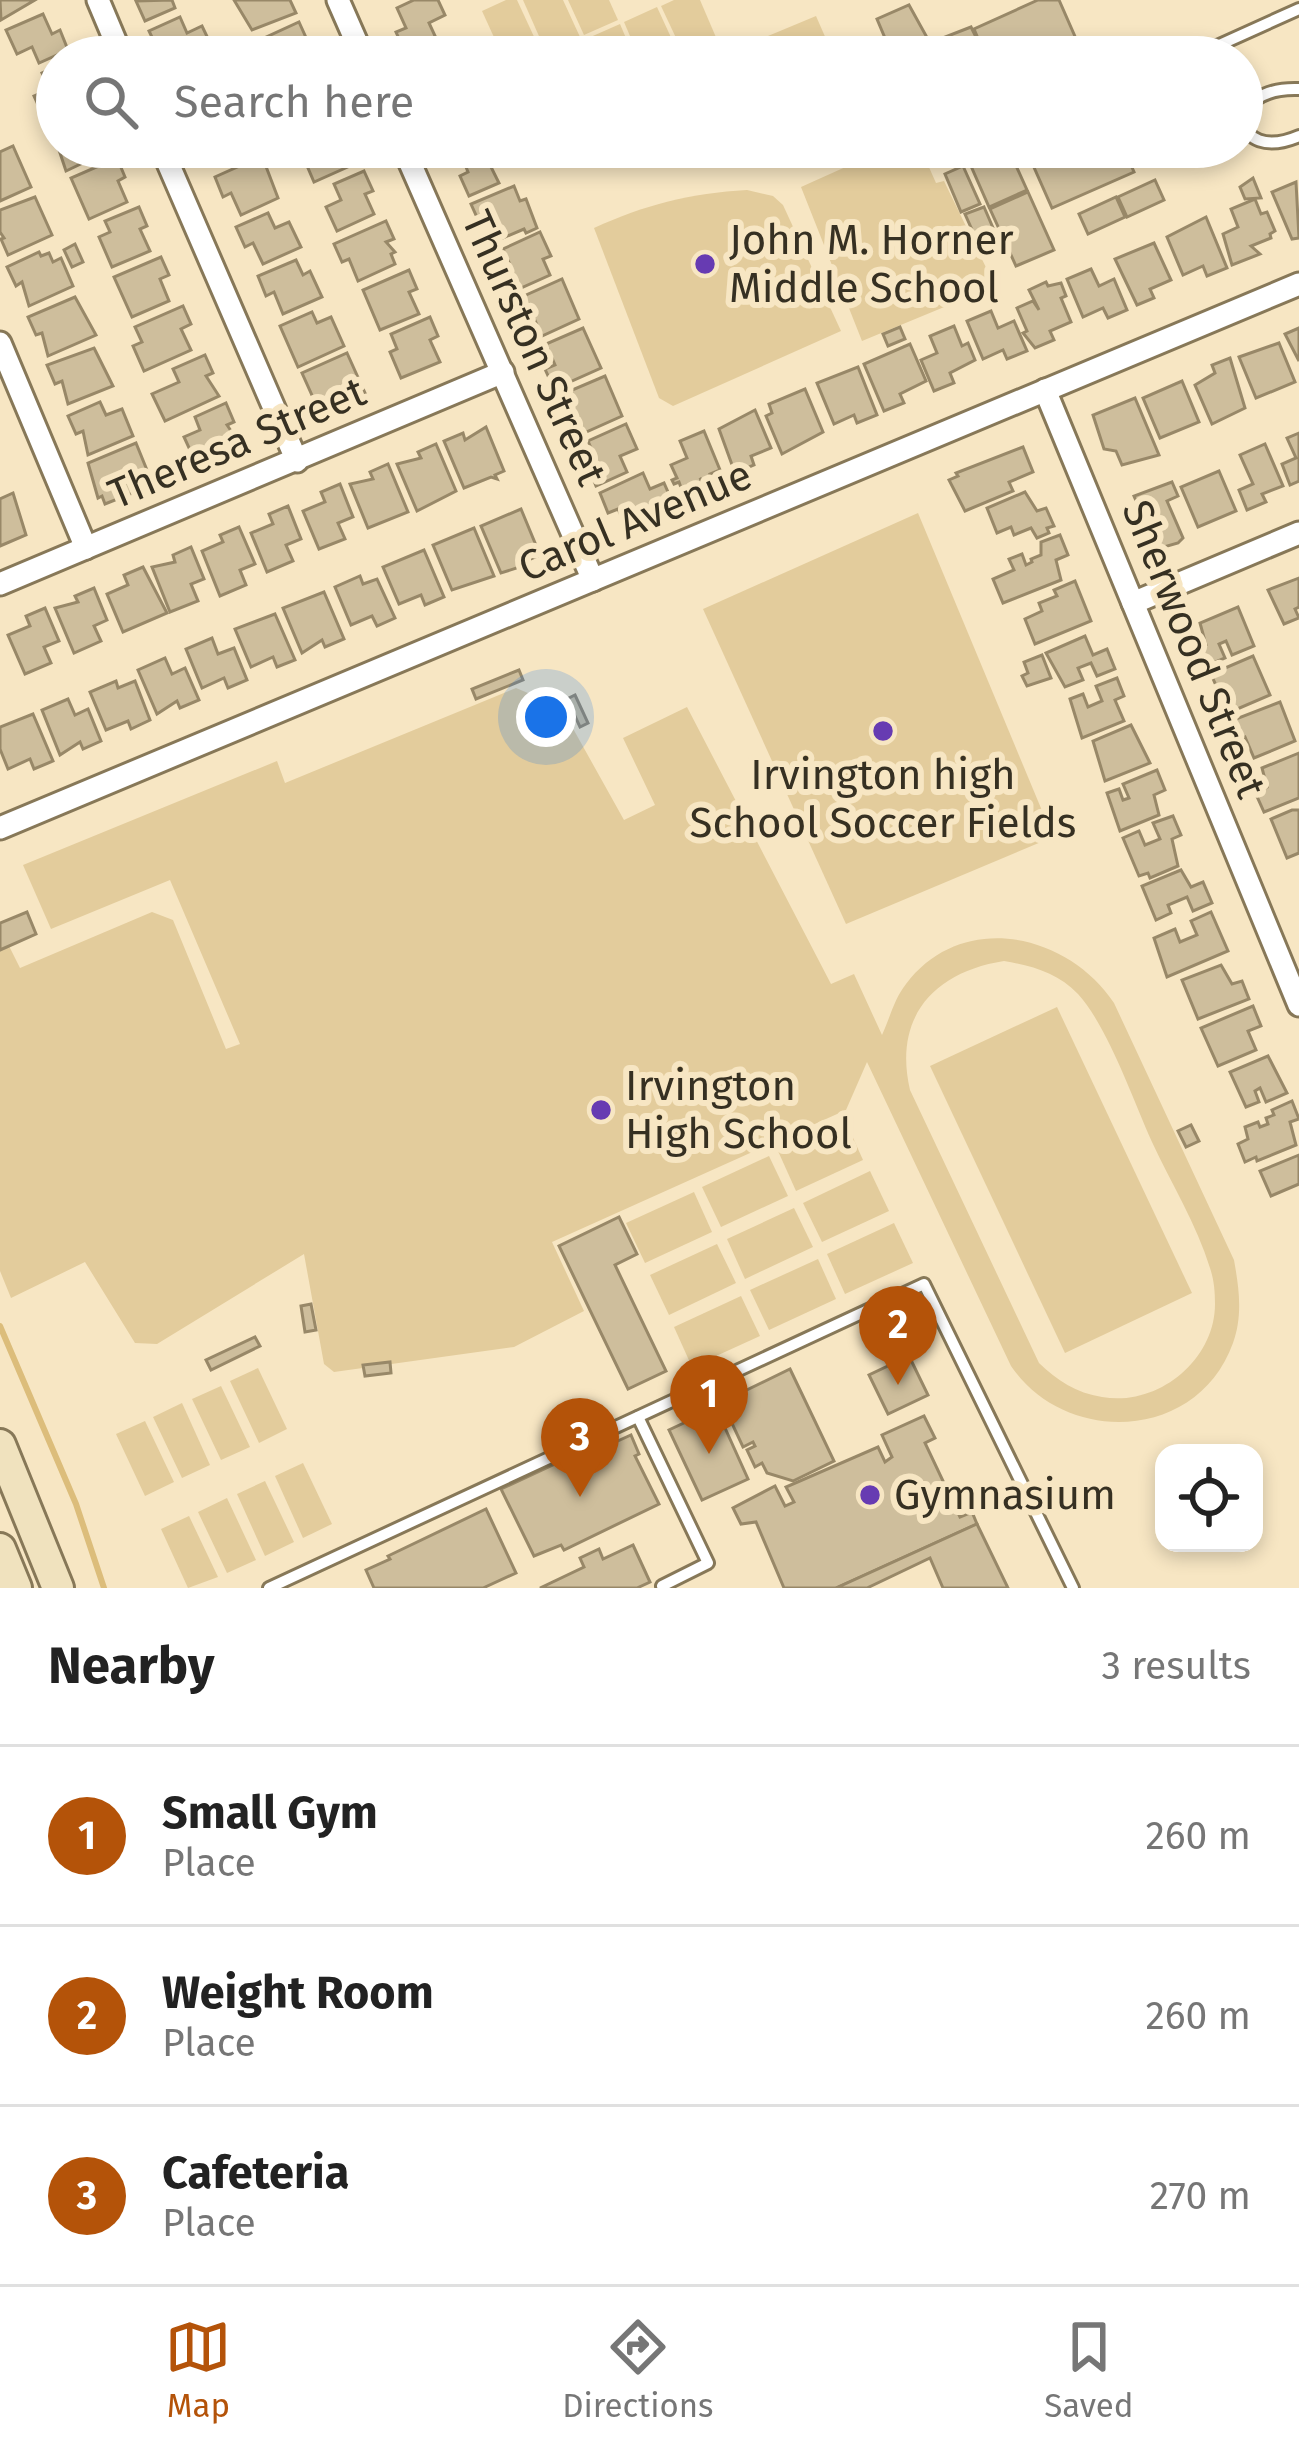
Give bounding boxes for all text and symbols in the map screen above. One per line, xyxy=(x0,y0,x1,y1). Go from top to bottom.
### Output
search box xyxy=(36,36,1263,168)
icon: search xyxy=(78,69,144,135)
text: Search here xyxy=(174,75,414,129)
street label: Thurston Street xyxy=(451,203,617,494)
place label: John M. Horner Middle School xyxy=(729,215,1014,313)
marker: John M. Horner Middle School xyxy=(692,251,718,277)
street label: Theresa Street xyxy=(101,366,374,520)
street label: Carol Avenue xyxy=(511,449,759,593)
street label: Sherwood Street xyxy=(1112,493,1277,806)
your location xyxy=(516,687,576,747)
marker: Irvington high School Soccer Fields xyxy=(870,718,896,744)
place label: Irvington high School Soccer Fields xyxy=(690,750,1076,848)
place label: Irvington High School xyxy=(625,1061,852,1159)
marker: Irvington High School xyxy=(588,1097,614,1123)
pin: 2 xyxy=(859,1286,937,1385)
pin: 1 xyxy=(670,1355,748,1454)
pin: 3 xyxy=(541,1398,619,1497)
map controls xyxy=(1155,1444,1263,1552)
button: locate xyxy=(1155,1444,1263,1552)
place label: Gymnasium xyxy=(894,1470,1116,1520)
marker: Gymnasium xyxy=(857,1482,883,1508)
text: Nearby xyxy=(48,1635,214,1697)
text: 3 results xyxy=(1101,1643,1251,1689)
text: Small Gym xyxy=(162,1786,378,1840)
text: 1 xyxy=(78,1813,96,1859)
text: 260 m xyxy=(1145,1813,1251,1859)
text: Place xyxy=(162,1840,256,1886)
text: Weight Room xyxy=(162,1966,434,2020)
text: 2 xyxy=(77,1993,97,2039)
text: 260 m xyxy=(1145,1993,1251,2039)
text: Place xyxy=(162,2020,256,2066)
text: Cafeteria xyxy=(162,2146,349,2200)
text: 3 xyxy=(77,2173,97,2219)
text: 270 m xyxy=(1150,2173,1251,2219)
text: Place xyxy=(162,2200,256,2246)
tab: Map xyxy=(165,2314,231,2426)
tab: Directions xyxy=(562,2314,714,2426)
tab: Saved xyxy=(1044,2314,1134,2426)

